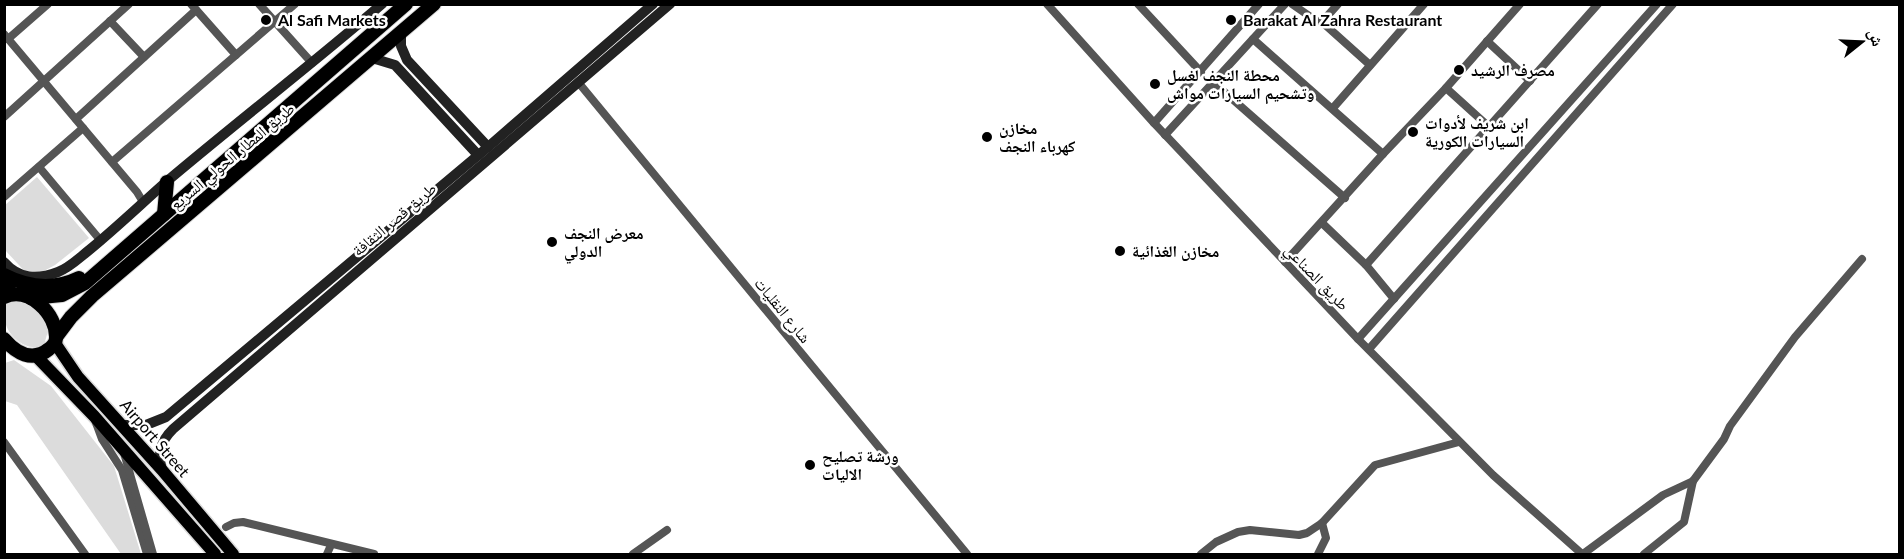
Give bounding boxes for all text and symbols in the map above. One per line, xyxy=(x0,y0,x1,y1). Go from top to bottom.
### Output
place label: Al Safi Markets xyxy=(277,10,386,29)
place label: Barakat Al Zahra Restaurant xyxy=(1243,10,1442,29)
north arrow xyxy=(1832,12,1892,72)
marker: Al Safi Markets xyxy=(259,13,273,27)
marker: Barakat Al Zahra Restaurant xyxy=(1224,13,1238,27)
text: ش xyxy=(1864,26,1888,49)
place label: مصرف الرشيد xyxy=(1471,60,1555,79)
marker: مصرف الرشيد xyxy=(1452,63,1466,77)
place label: محطة النجف لغسل وتشحيم السيارات مواش xyxy=(1167,65,1314,105)
marker: محطة النجف لغسل وتشحيم السيارات مواش xyxy=(1148,77,1162,91)
street label: طريق المطار الحولي السريع xyxy=(166,98,300,216)
place label: ابن شريف لأدوات السيارات الكورية xyxy=(1425,113,1529,150)
place label: مخازن كهرباء النجف xyxy=(999,118,1075,156)
marker: ابن شريف لأدوات السيارات الكورية xyxy=(1406,125,1420,139)
marker: مخازن كهرباء النجف xyxy=(980,130,994,144)
street label: طريق قصر الثقافة xyxy=(348,178,441,261)
place label: معرض النجف الدولي xyxy=(564,223,644,264)
marker: معرض النجف الدولي xyxy=(545,235,559,249)
street label: طريق الصناعي xyxy=(1278,240,1353,316)
place label: مخازن الغذائية xyxy=(1132,241,1219,261)
marker: مخازن الغذائية xyxy=(1113,244,1127,258)
street label: شارع النقليات xyxy=(750,273,816,347)
street label: Airport Street xyxy=(117,395,194,480)
place label: ورشة تصليح الاليات xyxy=(822,446,899,483)
marker: ورشة تصليح الاليات xyxy=(803,458,817,472)

